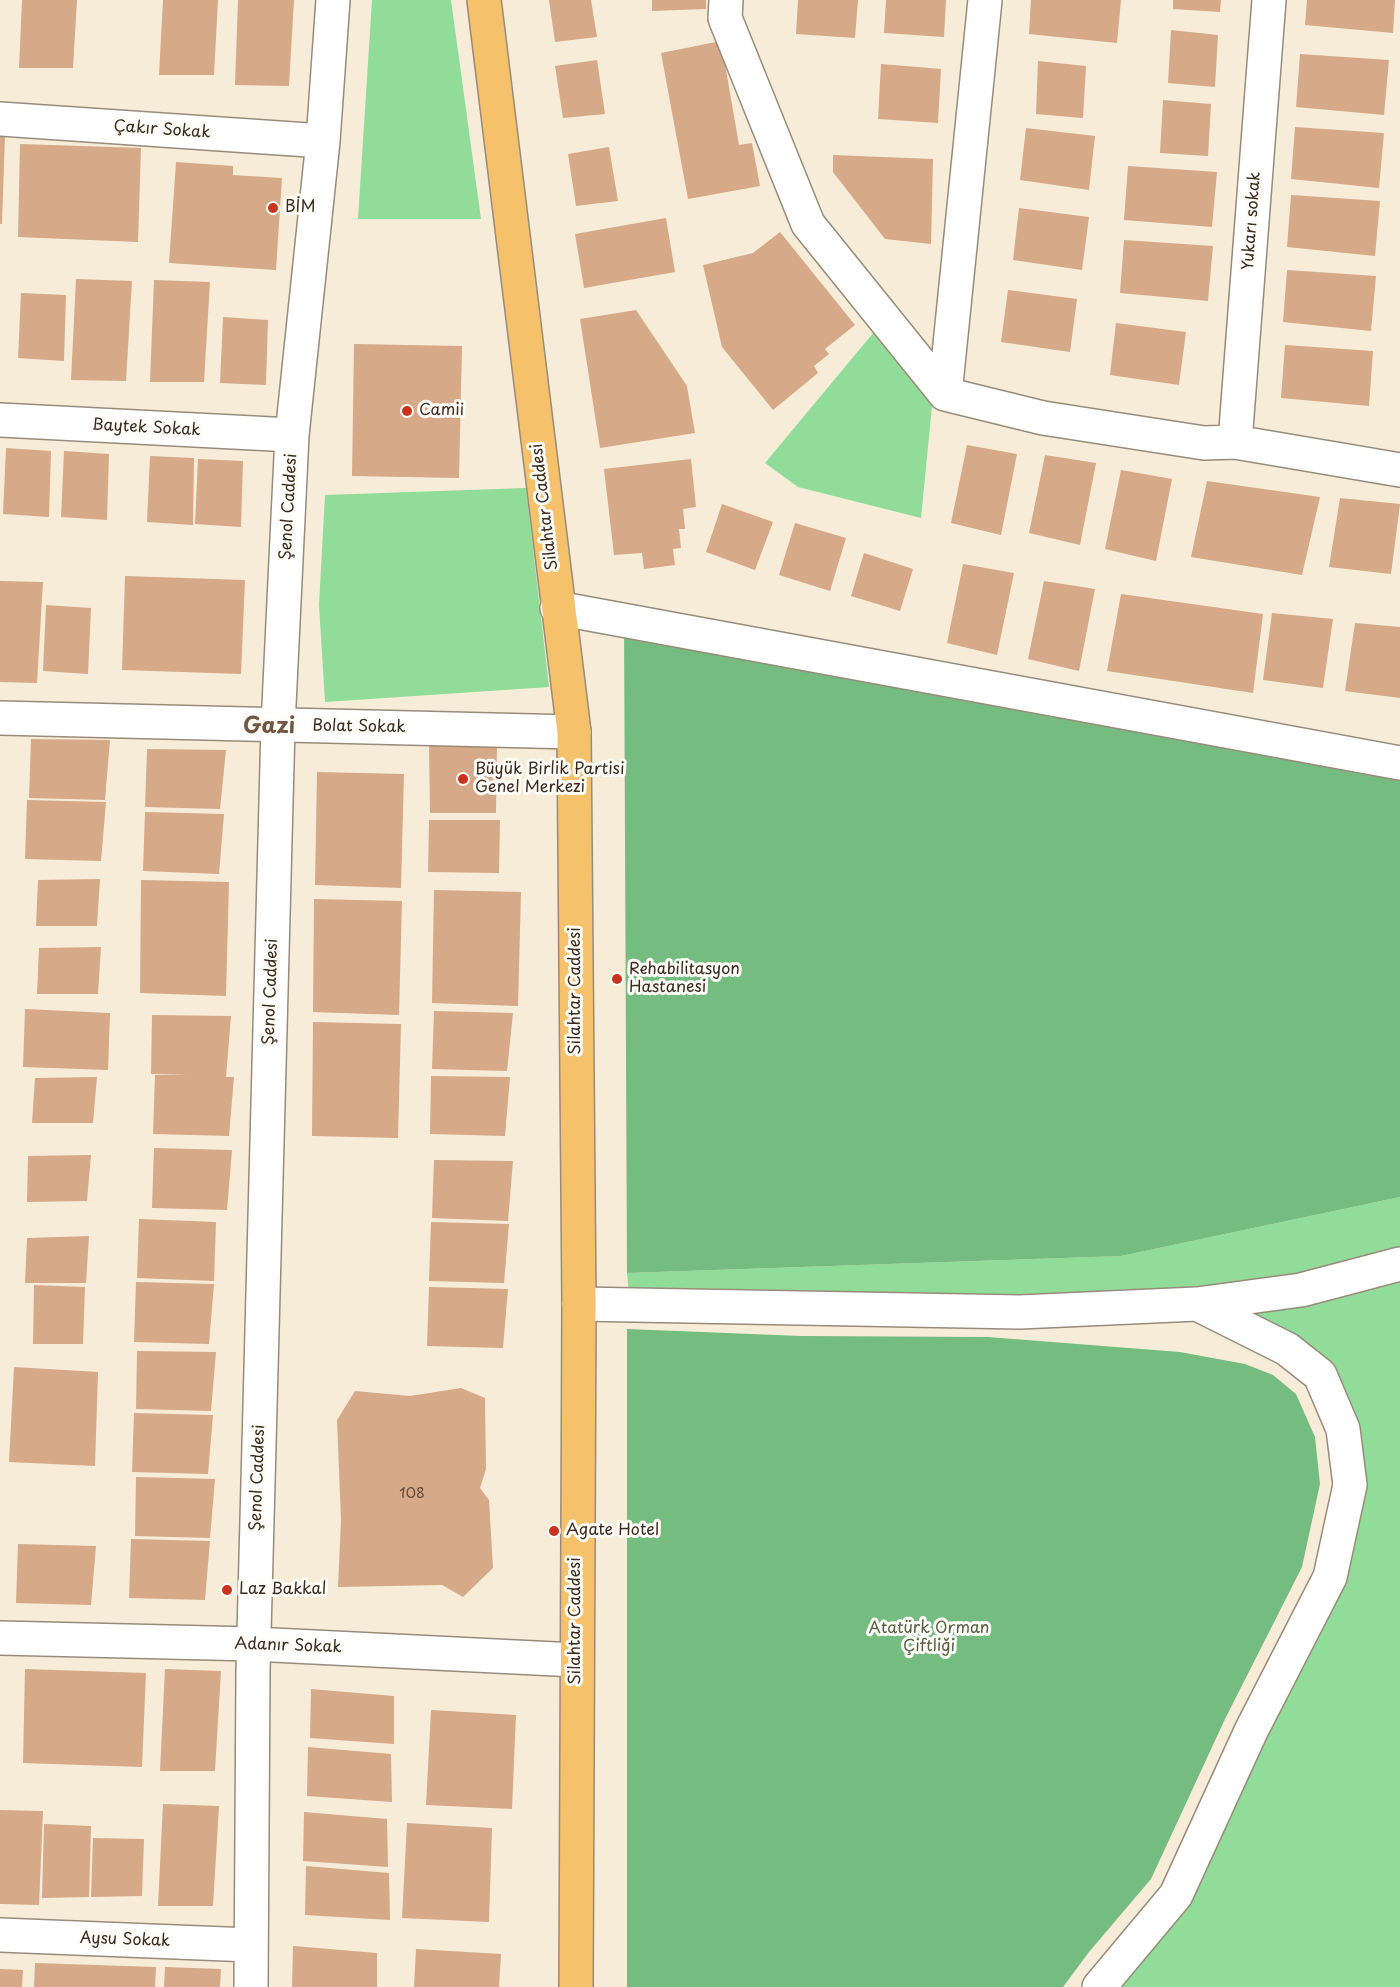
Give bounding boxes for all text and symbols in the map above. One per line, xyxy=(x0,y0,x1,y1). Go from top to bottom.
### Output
street label: Çakır Sokak xyxy=(113,117,211,143)
street label: Yukarı sokak xyxy=(1239,171,1265,271)
place label: BİM xyxy=(285,198,316,218)
marker: BİM xyxy=(266,201,280,215)
place label: Camii xyxy=(419,401,464,421)
marker: Camii xyxy=(400,404,414,418)
street label: Baytek Sokak xyxy=(91,416,201,440)
street label: Silahtar Caddesi xyxy=(528,442,562,572)
street label: Şenol Caddesi xyxy=(277,453,301,561)
district label: Gazi xyxy=(243,714,295,740)
street label: Bolat Sokak xyxy=(312,717,406,737)
place label: Büyük Birlik Partisi Genel Merkezi xyxy=(475,760,625,798)
marker: Büyük Birlik Partisi Genel Merkezi xyxy=(456,772,470,786)
street label: Silahtar Caddesi xyxy=(566,927,586,1055)
street label: Şenol Caddesi xyxy=(260,938,282,1046)
place label: Rehabilitasyon Hastanesi xyxy=(629,960,740,998)
marker: Rehabilitasyon Hastanesi xyxy=(610,972,624,986)
street label: Şenol Caddesi xyxy=(247,1424,269,1532)
house number: 108 xyxy=(399,1486,425,1502)
place label: Agate Hotel xyxy=(566,1521,659,1541)
marker: Agate Hotel xyxy=(547,1524,561,1538)
street label: Silahtar Caddesi xyxy=(566,1557,586,1685)
place label: Laz Bakkal xyxy=(239,1580,326,1600)
marker: Laz Bakkal xyxy=(220,1583,234,1597)
park label: Atatürk Orman Çiftliği xyxy=(869,1619,989,1657)
street label: Adanır Sokak xyxy=(234,1635,342,1657)
street label: Aysu Sokak xyxy=(80,1929,170,1951)

